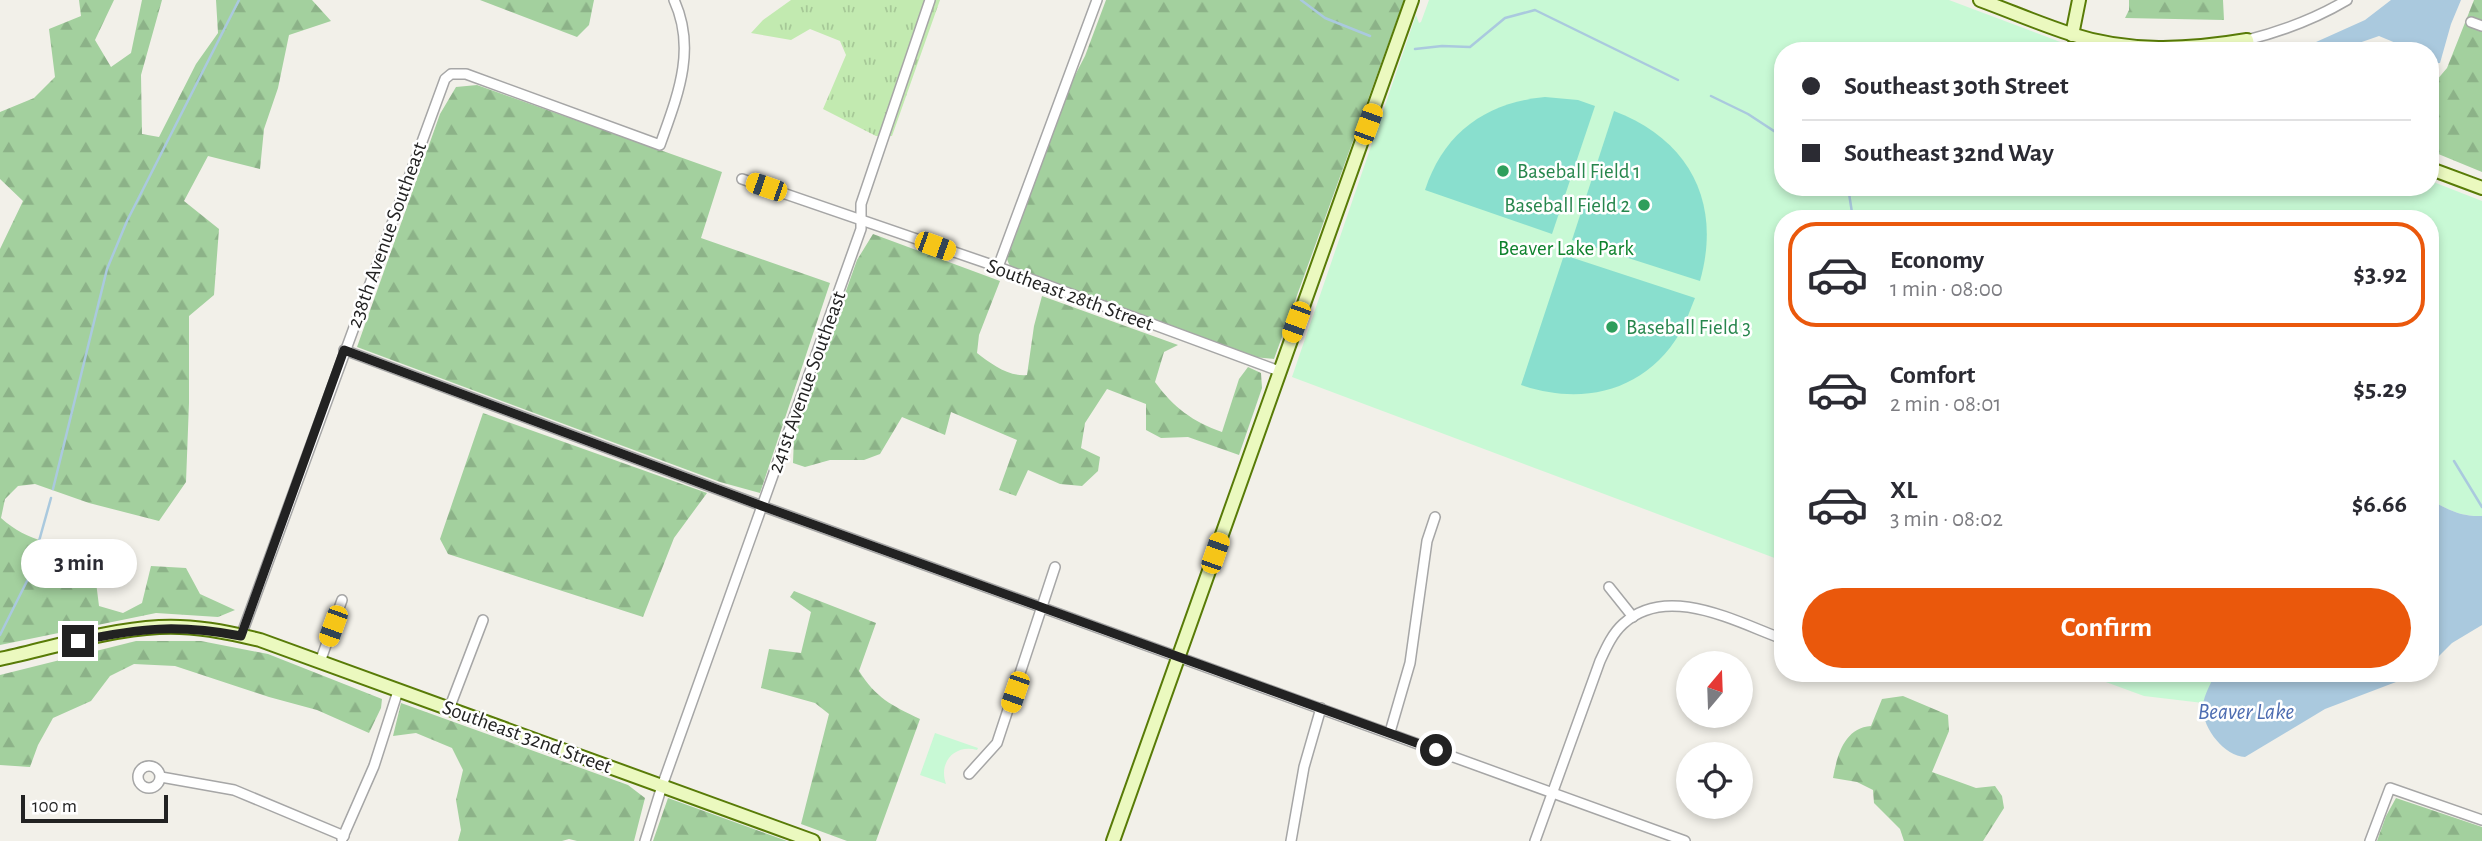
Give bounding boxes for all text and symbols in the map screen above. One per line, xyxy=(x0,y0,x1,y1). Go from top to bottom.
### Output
text: Southeast 30th Street xyxy=(1844,73,2069,99)
car xyxy=(1351,101,1386,147)
street label: 238th Avenue Southeast xyxy=(344,139,430,331)
text: Southeast 32nd Way xyxy=(1844,140,2054,166)
place label: Baseball Field 1 xyxy=(1517,161,1640,182)
marker: Baseball Field 1 xyxy=(1495,163,1511,179)
car xyxy=(743,170,790,204)
place label: Baseball Field 2 xyxy=(1504,195,1630,216)
marker: Baseball Field 2 xyxy=(1636,197,1652,213)
car xyxy=(912,229,959,263)
park label: Beaver Lake Park xyxy=(1498,238,1634,259)
icon: car xyxy=(1806,243,1869,306)
text: Economy xyxy=(1890,247,1984,273)
street label: Southeast 28th Street xyxy=(984,255,1156,335)
text: $3.92 xyxy=(2353,261,2407,287)
text: 1 min · 08:00 xyxy=(1890,278,2003,301)
street label: 241st Avenue Southeast xyxy=(764,288,850,476)
car xyxy=(1279,299,1314,345)
place label: Baseball Field 3 xyxy=(1626,317,1751,338)
marker: Baseball Field 3 xyxy=(1604,319,1620,335)
icon: car xyxy=(1806,358,1869,421)
text: Comfort xyxy=(1890,362,1975,388)
text: $5.29 xyxy=(2353,376,2407,402)
text: 2 min · 08:01 xyxy=(1890,393,2001,416)
icon: car xyxy=(1806,473,1869,536)
text: XL xyxy=(1890,477,1917,503)
text: $6.66 xyxy=(2352,491,2407,517)
text: 3 min · 08:02 xyxy=(1890,508,2003,531)
car xyxy=(1199,530,1232,576)
callout: 3 min xyxy=(20,540,136,588)
text: 3 min xyxy=(54,552,104,575)
button: Confirm xyxy=(1802,588,2411,668)
car xyxy=(316,603,351,649)
route end xyxy=(62,625,94,657)
north arrow xyxy=(1676,651,1754,728)
map controls xyxy=(1676,651,1753,819)
car xyxy=(999,669,1032,715)
street label: Southeast 32nd Street xyxy=(440,697,615,777)
water label: Beaver Lake xyxy=(2198,701,2295,724)
route start xyxy=(1420,734,1452,766)
button: locate xyxy=(1676,742,1753,819)
scale bar xyxy=(21,792,168,824)
text: 100 m xyxy=(32,797,77,816)

